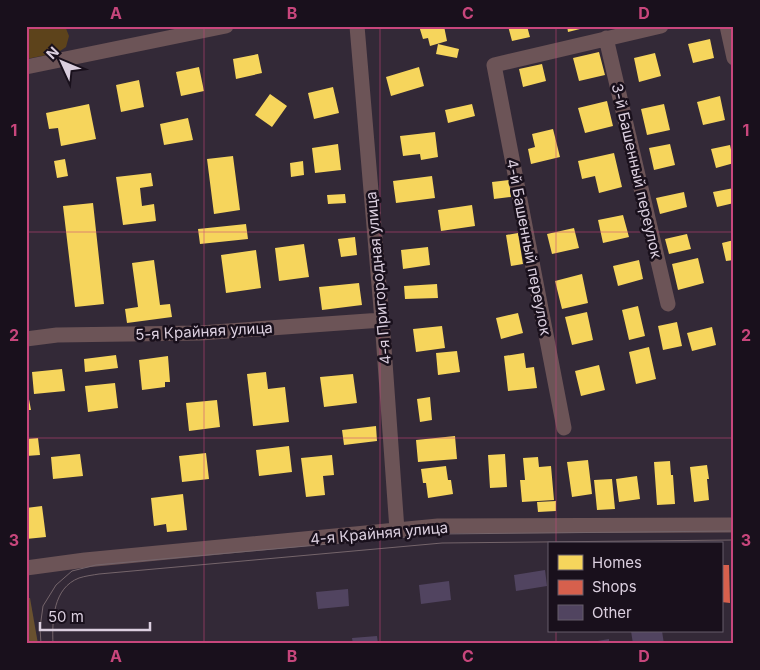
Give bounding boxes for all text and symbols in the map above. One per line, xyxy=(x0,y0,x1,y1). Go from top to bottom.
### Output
text: A xyxy=(110,3,122,23)
text: B xyxy=(287,3,297,23)
text: C xyxy=(462,3,474,23)
text: D xyxy=(638,3,650,23)
north arrow xyxy=(38,38,88,88)
text: N xyxy=(42,43,62,62)
street label: 3-й Башенный переулок xyxy=(608,82,666,260)
text: 1 xyxy=(11,120,17,140)
text: 1 xyxy=(743,120,749,140)
street label: 4-й Башенный переулок xyxy=(503,157,555,337)
street label: 4-я Пригородная улица xyxy=(361,191,395,365)
street label: 5-я Крайняя улица xyxy=(135,318,273,344)
text: 2 xyxy=(9,325,19,345)
text: 2 xyxy=(741,325,751,345)
street label: 4-я Крайняя улица xyxy=(309,518,449,548)
text: 3 xyxy=(9,530,19,550)
text: 3 xyxy=(741,530,751,550)
legend xyxy=(548,542,722,632)
text: Homes xyxy=(592,553,642,572)
text: Shops xyxy=(592,577,637,596)
scale bar xyxy=(40,600,150,632)
text: Other xyxy=(592,603,632,622)
text: 50 m xyxy=(48,607,84,626)
text: A xyxy=(110,646,122,666)
text: B xyxy=(287,646,297,666)
text: C xyxy=(462,646,474,666)
text: D xyxy=(638,646,650,666)

